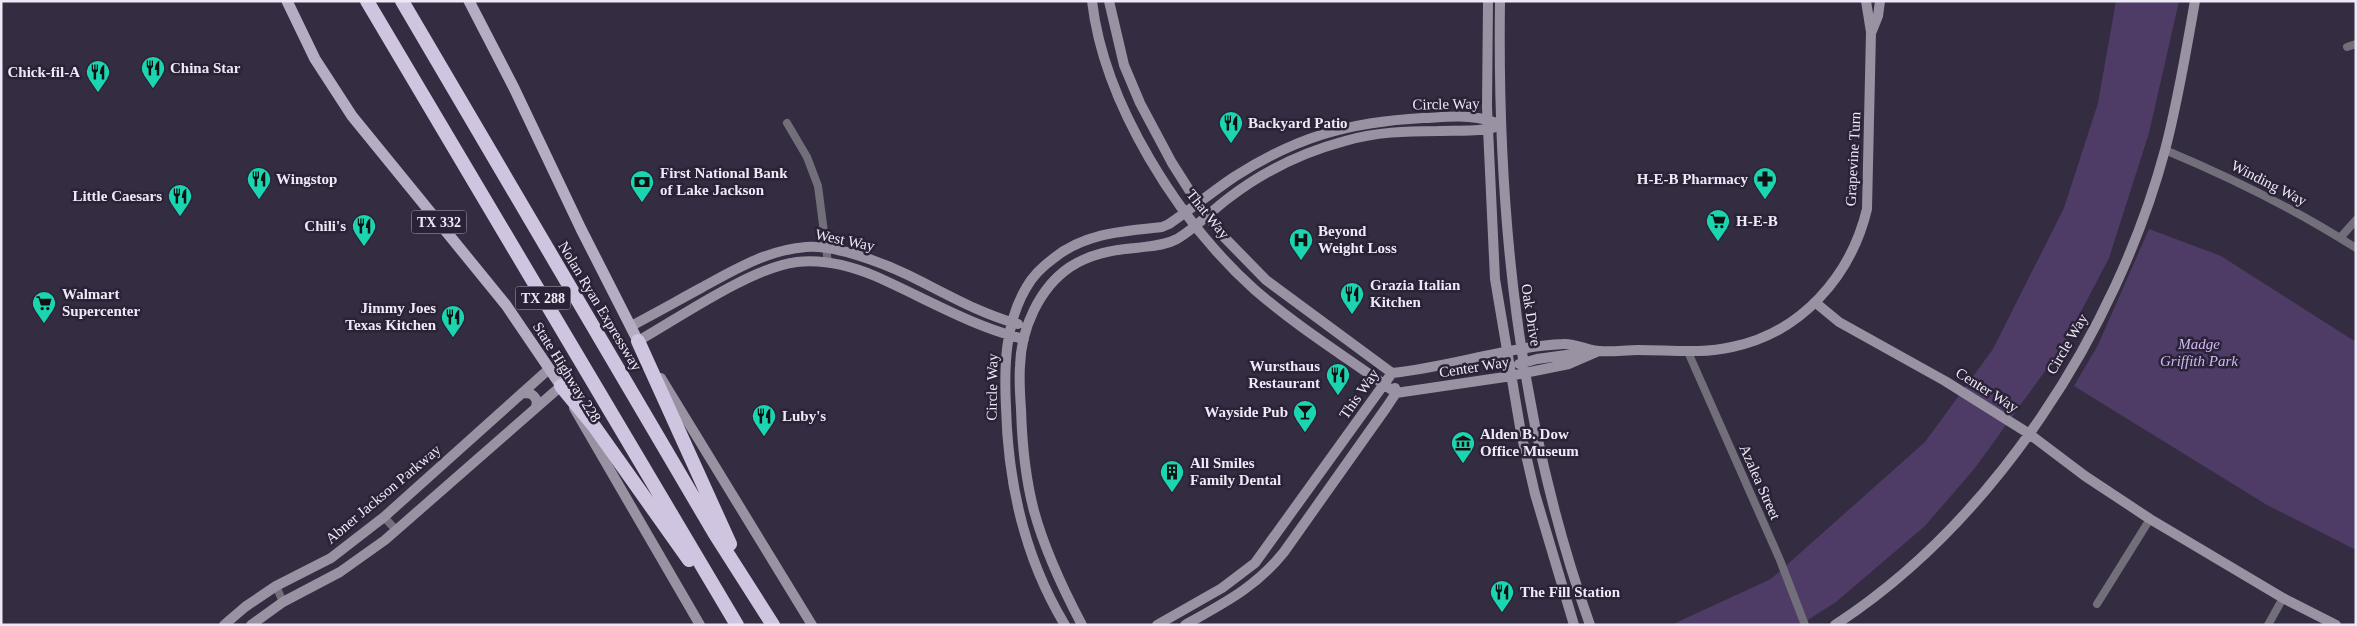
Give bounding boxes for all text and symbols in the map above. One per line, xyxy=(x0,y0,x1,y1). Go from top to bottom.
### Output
restaurant icon: China Star xyxy=(140,55,166,89)
restaurant icon: Chick-fil-A xyxy=(85,59,111,93)
place label: China Star xyxy=(170,60,241,76)
place label: Chick-fil-A xyxy=(8,64,80,80)
street label: Circle Way xyxy=(1412,95,1480,113)
restaurant icon: Backyard Patio xyxy=(1218,110,1244,144)
street label: Grapevine Turn xyxy=(1843,111,1863,207)
place label: Backyard Patio xyxy=(1248,115,1348,131)
street label: Winding Way xyxy=(2229,157,2310,209)
place label: First National Bank of Lake Jackson xyxy=(660,165,788,198)
restaurant icon: Wingstop xyxy=(246,166,272,200)
pharmacy icon: H-E-B Pharmacy xyxy=(1752,166,1778,200)
bank icon: First National Bank of Lake Jackson xyxy=(629,169,655,203)
place label: Wingstop xyxy=(276,171,337,187)
place label: H-E-B Pharmacy xyxy=(1637,171,1748,187)
restaurant icon: Little Caesars xyxy=(167,183,193,217)
street label: That Way xyxy=(1184,186,1233,242)
place label: Little Caesars xyxy=(72,188,162,204)
supermarket icon: H-E-B xyxy=(1705,208,1731,242)
road number: TX 332 xyxy=(412,210,466,233)
restaurant icon: Chili's xyxy=(351,213,377,247)
place label: H-E-B xyxy=(1736,213,1778,229)
place label: Chili's xyxy=(304,218,346,234)
place label: Beyond Weight Loss xyxy=(1318,223,1397,256)
street label: West Way xyxy=(814,226,877,254)
hospital icon: Beyond Weight Loss xyxy=(1288,227,1314,261)
street label: Nolan Ryan Expressway xyxy=(555,239,645,374)
place label: Grazia Italian Kitchen xyxy=(1370,277,1461,310)
restaurant icon: Grazia Italian Kitchen xyxy=(1339,281,1365,315)
street label: Oak Drive xyxy=(1518,283,1544,348)
place label: Walmart Supercenter xyxy=(62,286,140,319)
road number: TX 288 xyxy=(516,286,570,310)
supermarket icon: Walmart Supercenter xyxy=(31,290,57,324)
place label: Jimmy Joes Texas Kitchen xyxy=(345,300,437,333)
restaurant icon: Jimmy Joes Texas Kitchen xyxy=(440,304,466,338)
street label: Circle Way xyxy=(2043,310,2091,377)
street label: State Highway 228 xyxy=(530,319,604,425)
park label: Madge Griffith Park xyxy=(2160,336,2238,369)
street label: Circle Way xyxy=(983,353,1001,421)
street label: Center Way xyxy=(1438,354,1511,380)
place label: Wursthaus Restaurant xyxy=(1248,358,1320,391)
restaurant icon: Wursthaus Restaurant xyxy=(1325,362,1351,396)
street label: Center Way xyxy=(1953,365,2022,416)
street label: This Way xyxy=(1336,366,1382,422)
bar icon: Wayside Pub xyxy=(1292,399,1318,433)
restaurant icon: Luby's xyxy=(751,403,777,437)
place label: Wayside Pub xyxy=(1204,404,1288,420)
place label: Luby's xyxy=(782,408,826,424)
place label: Alden B. Dow Office Museum xyxy=(1480,426,1579,459)
museum icon: Alden B. Dow Office Museum xyxy=(1450,430,1476,464)
street label: Abner Jackson Parkway xyxy=(322,441,444,547)
street label: Azalea Street xyxy=(1736,442,1784,523)
place label: All Smiles Family Dental xyxy=(1190,455,1281,488)
building icon: All Smiles Family Dental xyxy=(1159,459,1185,493)
restaurant icon: The Fill Station xyxy=(1489,579,1515,613)
place label: The Fill Station xyxy=(1520,584,1621,600)

